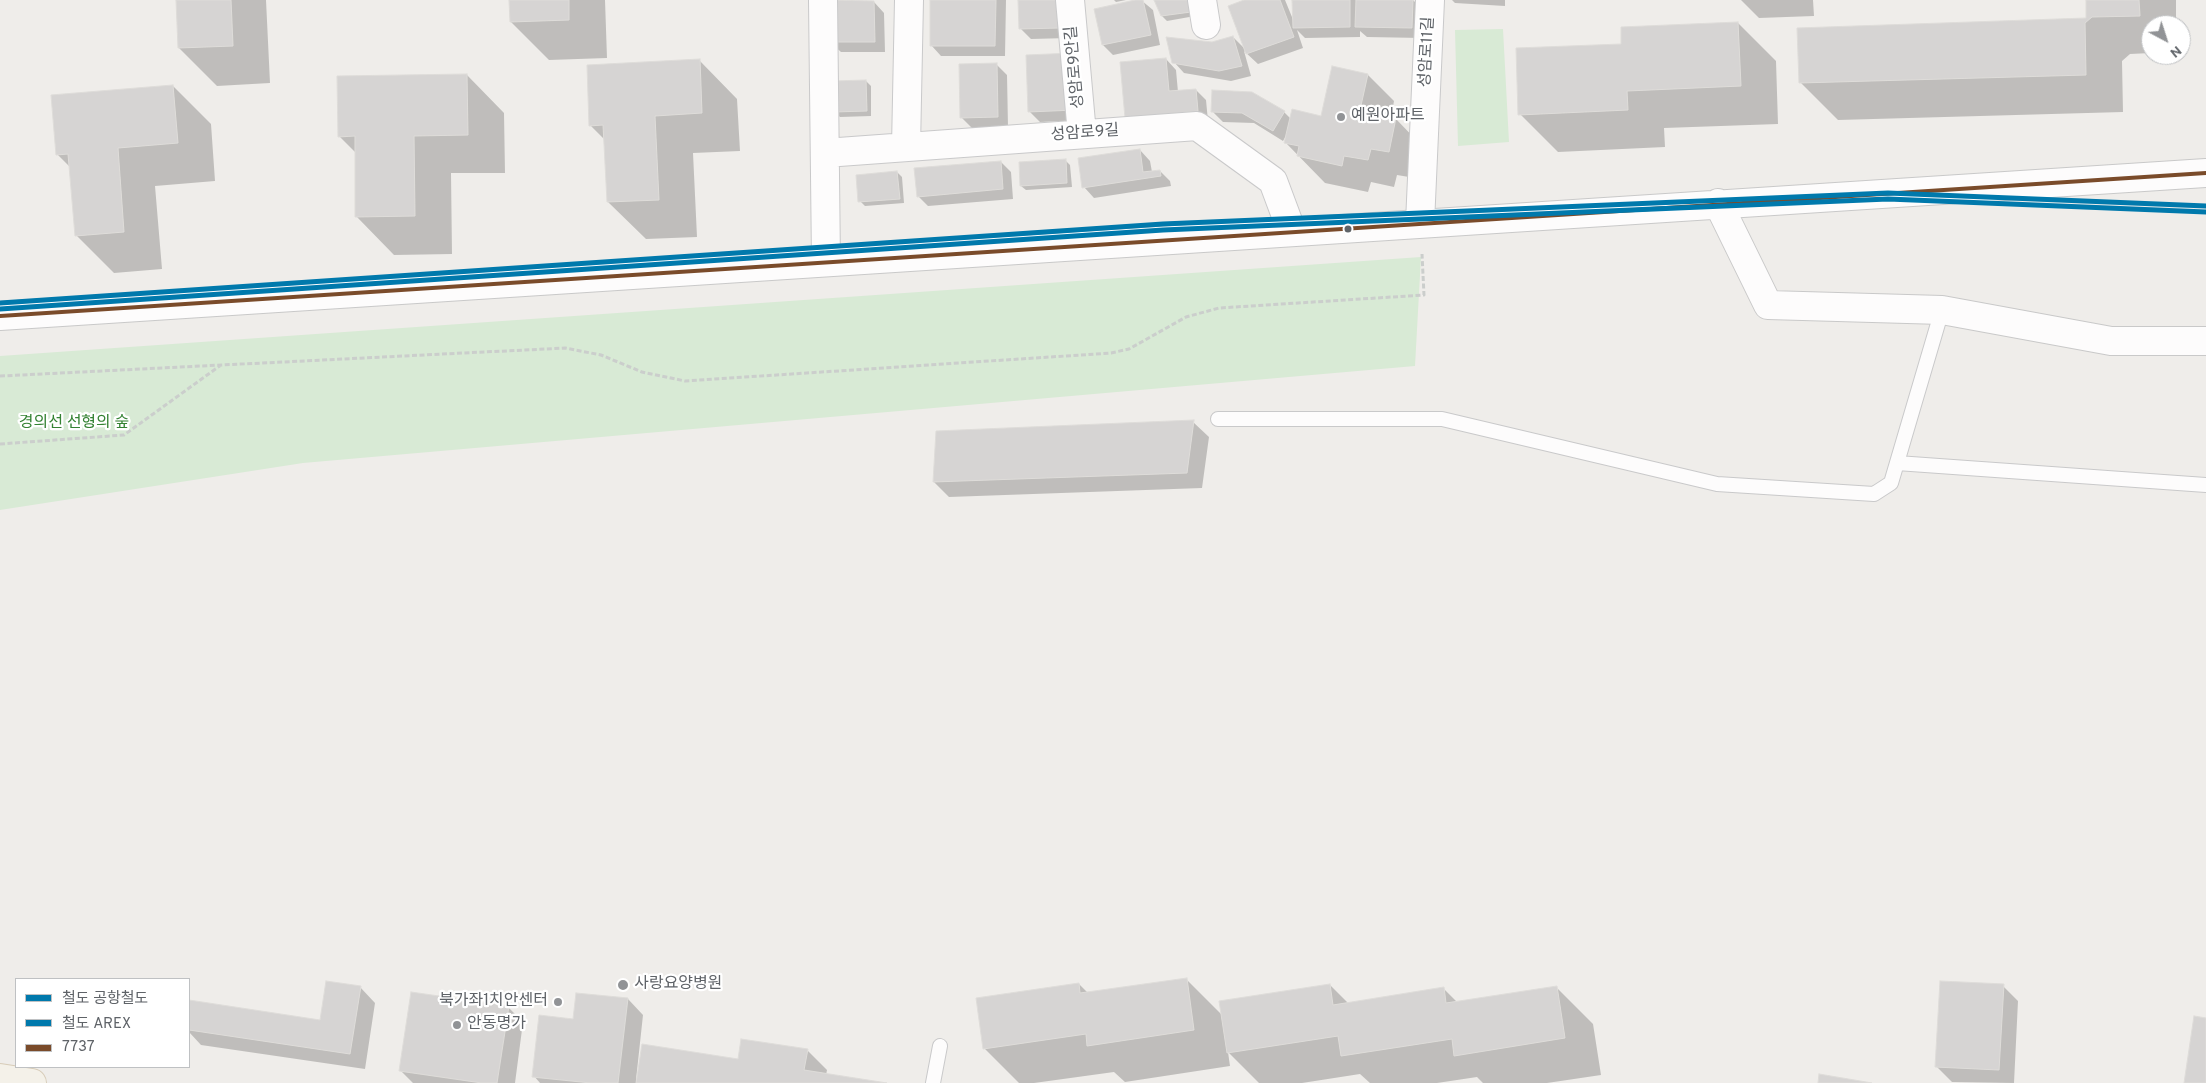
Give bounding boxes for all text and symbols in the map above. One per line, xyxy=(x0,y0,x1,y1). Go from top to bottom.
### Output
north arrow xyxy=(2141,15,2191,65)
street label: 성암로11길 xyxy=(1417,16,1439,88)
street label: 성암로9안길 xyxy=(1063,25,1089,109)
text: N xyxy=(2166,41,2185,61)
place label: 예원아파트 xyxy=(1351,107,1425,127)
marker: 예원아파트 xyxy=(1335,111,1347,123)
street label: 성암로9길 xyxy=(1050,122,1120,146)
unlabelled marker xyxy=(1343,224,1353,234)
park label: 경의선 선형의 숲 xyxy=(19,414,129,434)
place label: 사랑요양병원 xyxy=(634,975,722,995)
legend xyxy=(15,978,190,1068)
marker: 사랑요양병원 xyxy=(616,978,630,992)
text: 철도 공항철도 xyxy=(62,990,148,1009)
place label: 북가좌1치안센터 xyxy=(439,992,548,1012)
marker: 북가좌1치안센터 xyxy=(552,996,564,1008)
text: 철도 AREX xyxy=(62,1015,131,1034)
place label: 안동명가 xyxy=(467,1015,526,1035)
marker: 안동명가 xyxy=(451,1019,463,1031)
text: 7737 xyxy=(62,1038,95,1057)

